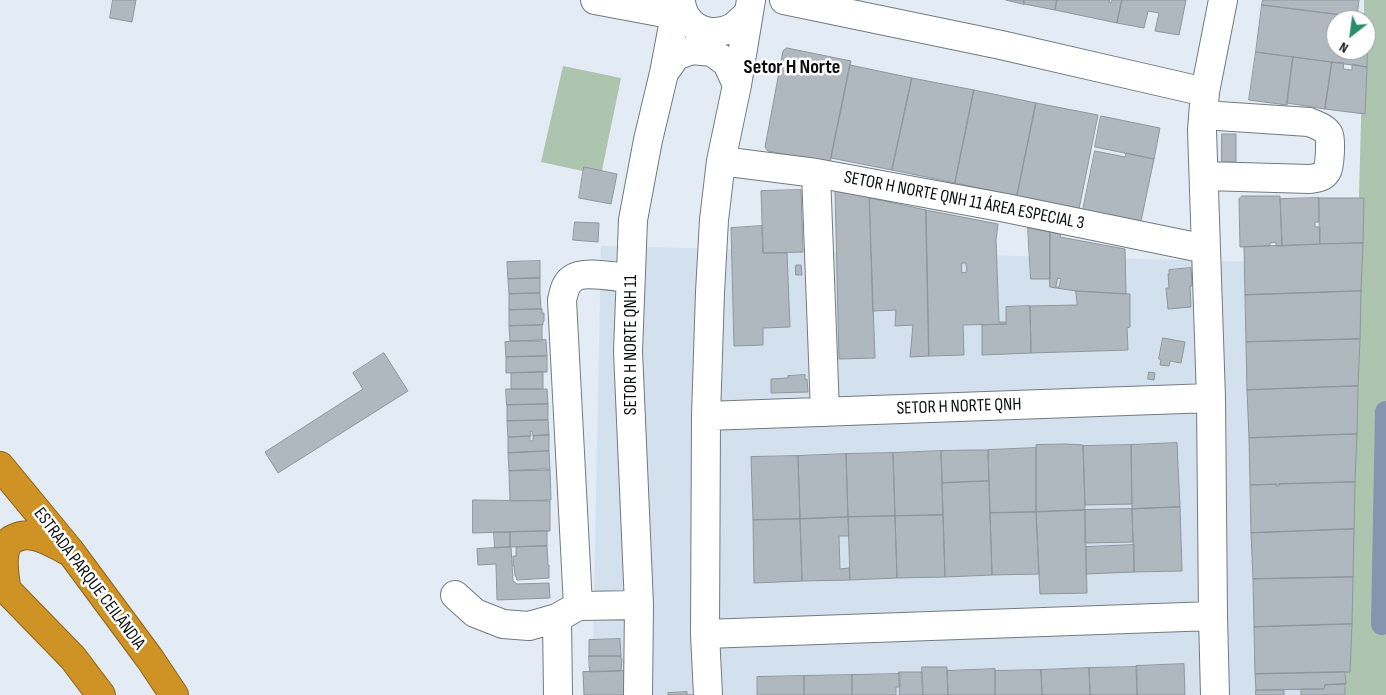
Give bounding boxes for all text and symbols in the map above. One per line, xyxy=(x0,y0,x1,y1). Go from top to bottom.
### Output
north arrow xyxy=(1326,10,1376,60)
text: N xyxy=(1336,38,1351,57)
district label: Setor H Norte xyxy=(744,56,840,80)
street label: SETOR H NORTE QNH 11 ÁREA ESPECIAL 3 xyxy=(842,167,1086,235)
street label: SETOR H NORTE QNH 11 xyxy=(620,275,642,415)
street label: SETOR H NORTE QNH xyxy=(896,394,1022,420)
street label: ESTRADA PARQUE CEILÂNDIA xyxy=(29,504,149,654)

